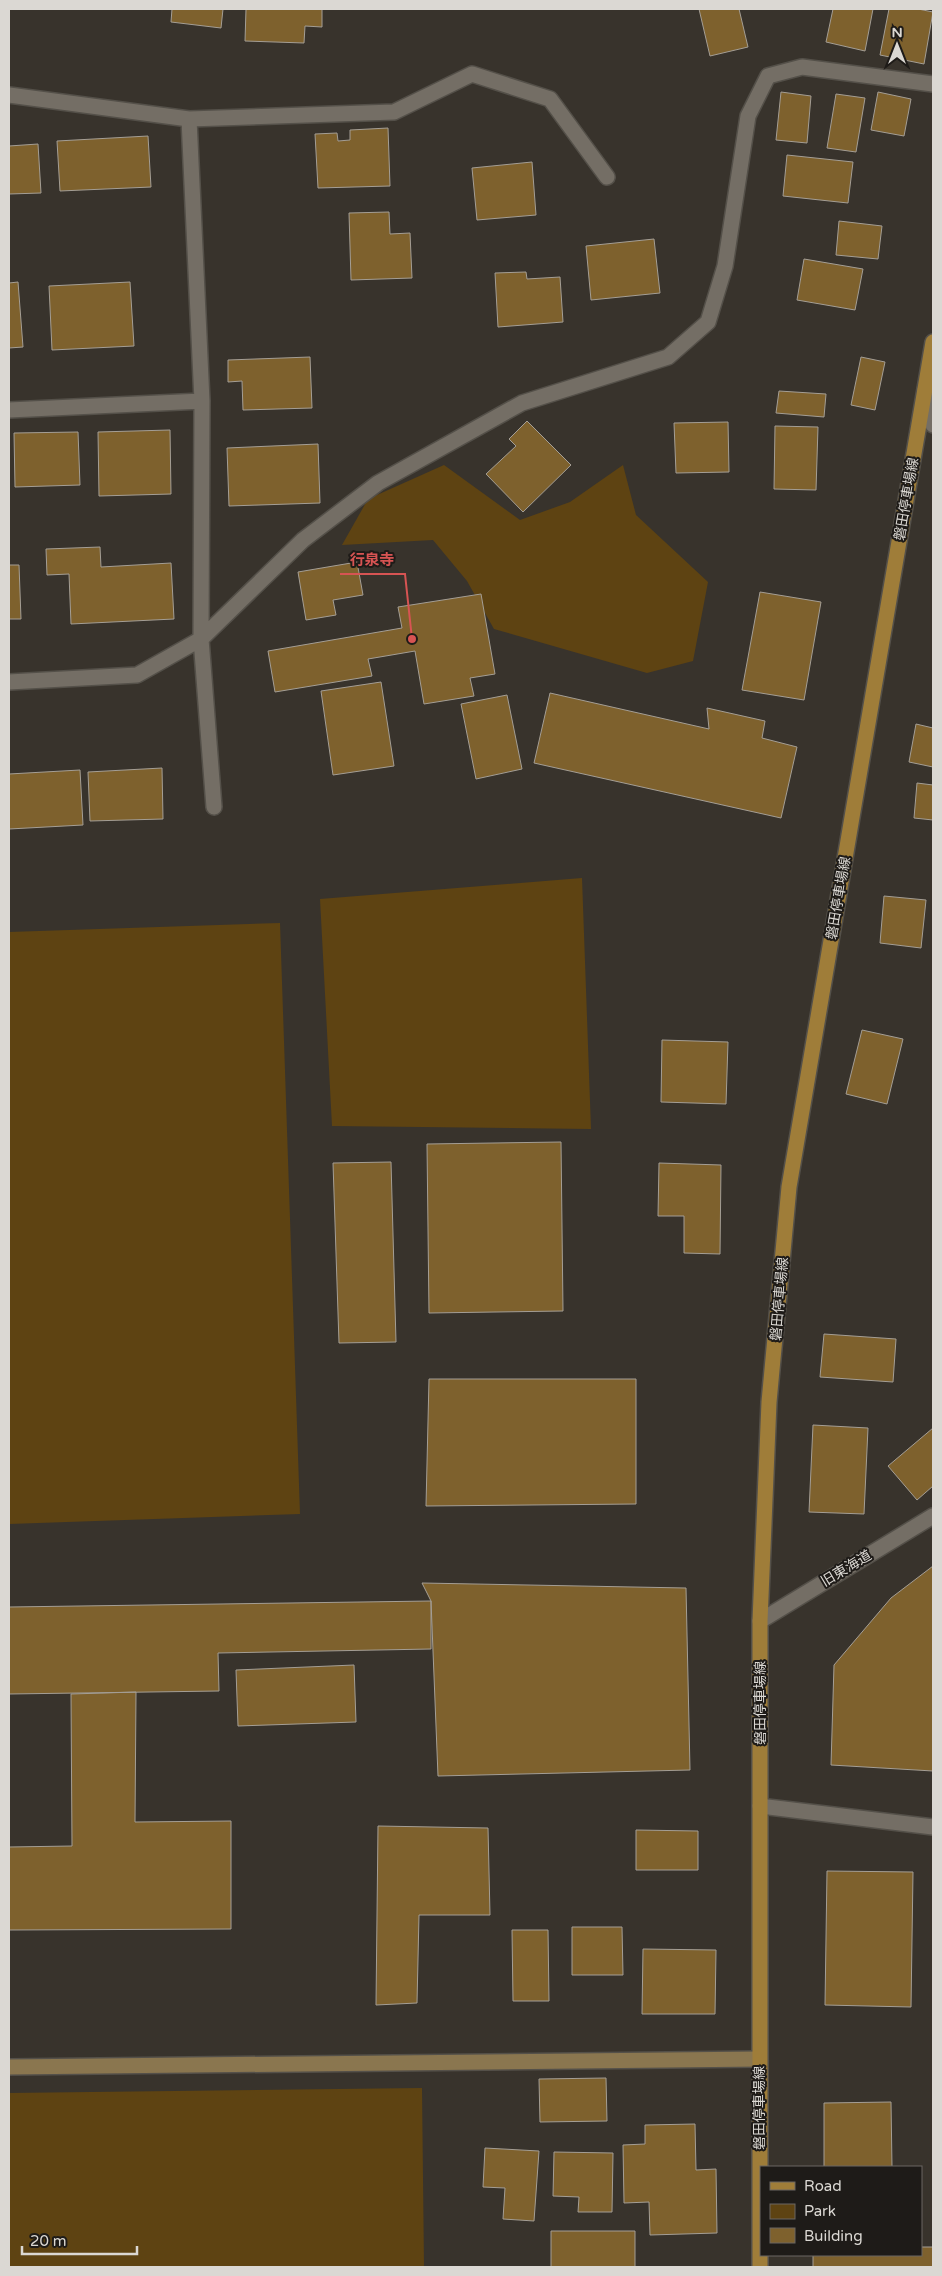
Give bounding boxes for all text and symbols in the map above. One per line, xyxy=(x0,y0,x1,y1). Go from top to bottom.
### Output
north arrow xyxy=(872,20,922,70)
text: N xyxy=(891,24,903,41)
street label: 磐田停車場線 xyxy=(891,456,922,542)
callout: 行泉寺 xyxy=(340,544,405,574)
text: 行泉寺 xyxy=(349,551,395,569)
street label: 磐田停車場線 xyxy=(823,855,854,941)
street label: 磐田停車場線 xyxy=(767,1256,792,1342)
street label: 旧東海道 xyxy=(818,1547,875,1590)
street label: 磐田停車場線 xyxy=(752,1661,769,1745)
street label: 磐田停車場線 xyxy=(751,2066,768,2150)
legend xyxy=(760,2166,922,2256)
text: Road xyxy=(804,2177,842,2195)
text: Park xyxy=(804,2202,836,2220)
scale bar xyxy=(22,2224,138,2256)
text: Building xyxy=(804,2227,863,2245)
text: 20 m xyxy=(30,2232,67,2250)

